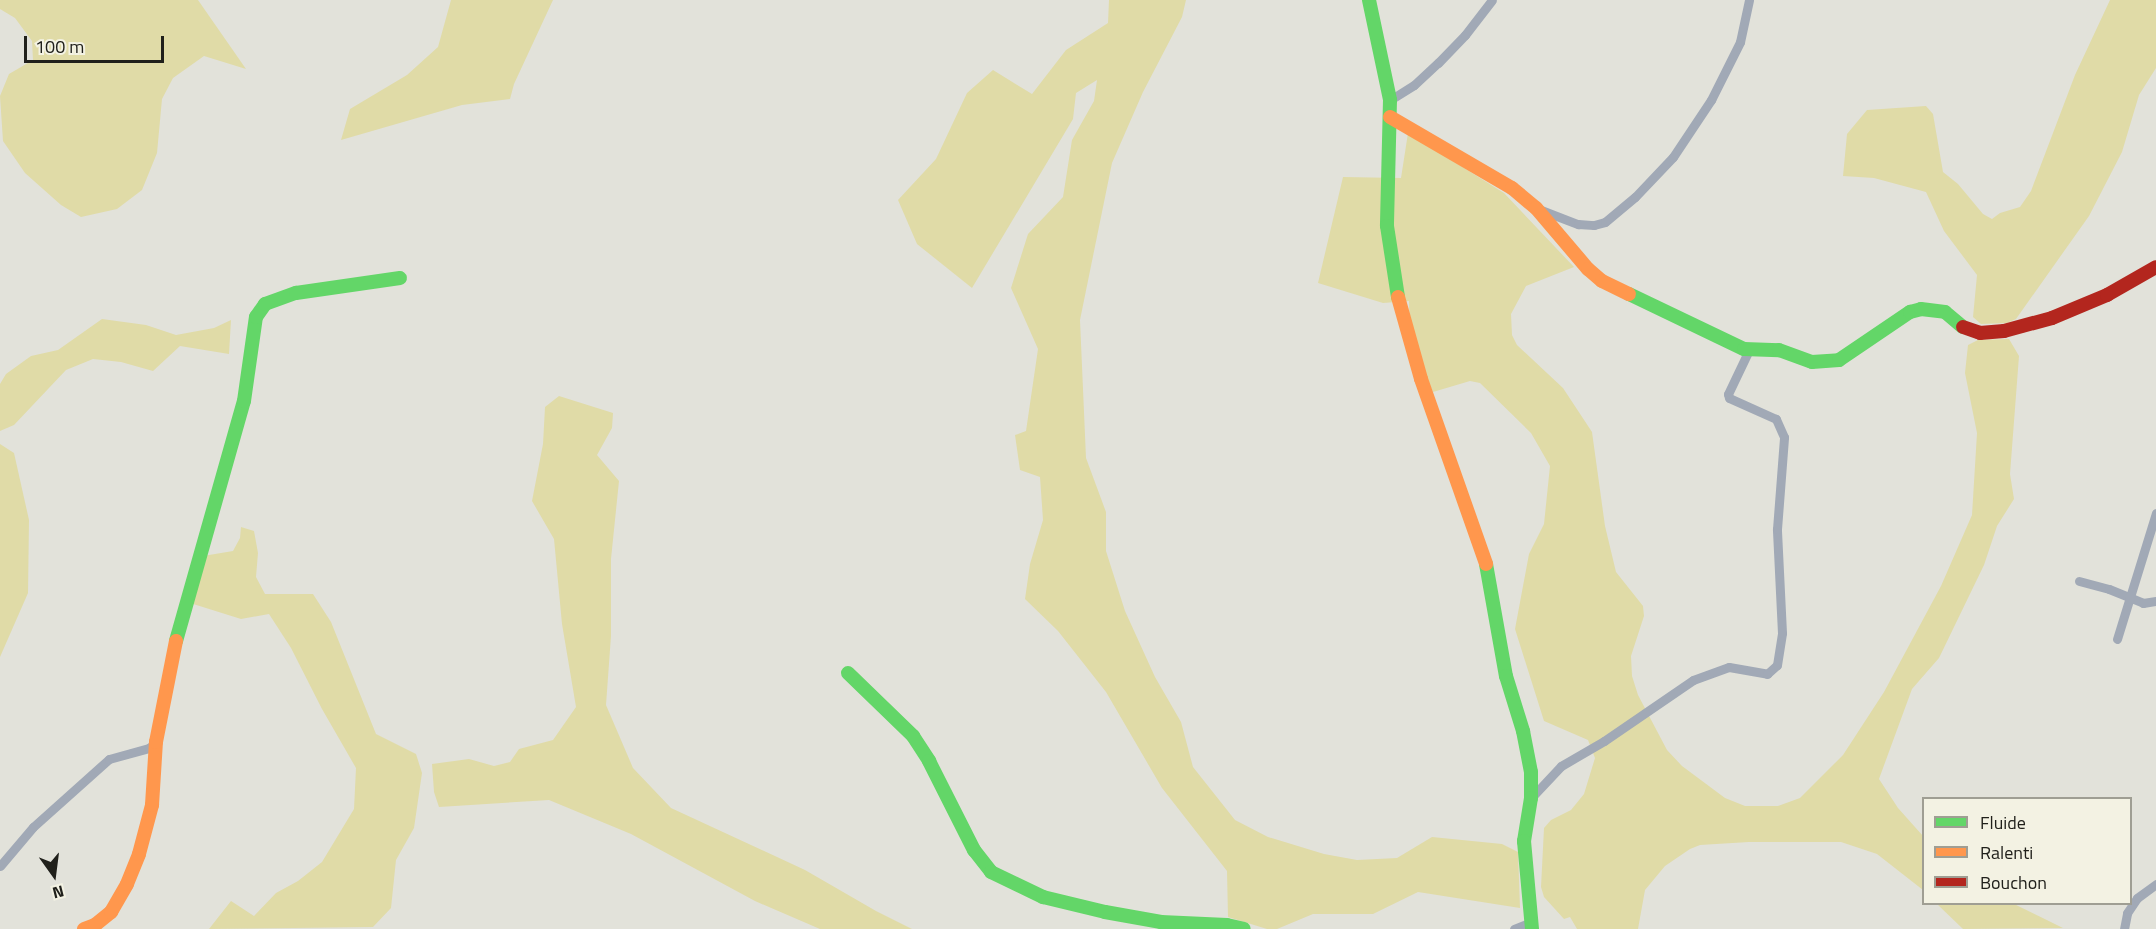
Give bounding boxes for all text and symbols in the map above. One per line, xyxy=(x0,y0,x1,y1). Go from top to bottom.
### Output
scale bar xyxy=(27,24,166,62)
text: 100 m xyxy=(35,33,84,60)
legend xyxy=(1922,797,2132,905)
text: Fluide xyxy=(1980,809,2026,836)
text: Ralenti xyxy=(1980,839,2033,866)
north arrow xyxy=(24,845,84,905)
text: Bouchon xyxy=(1980,869,2047,896)
text: N xyxy=(50,879,67,905)

